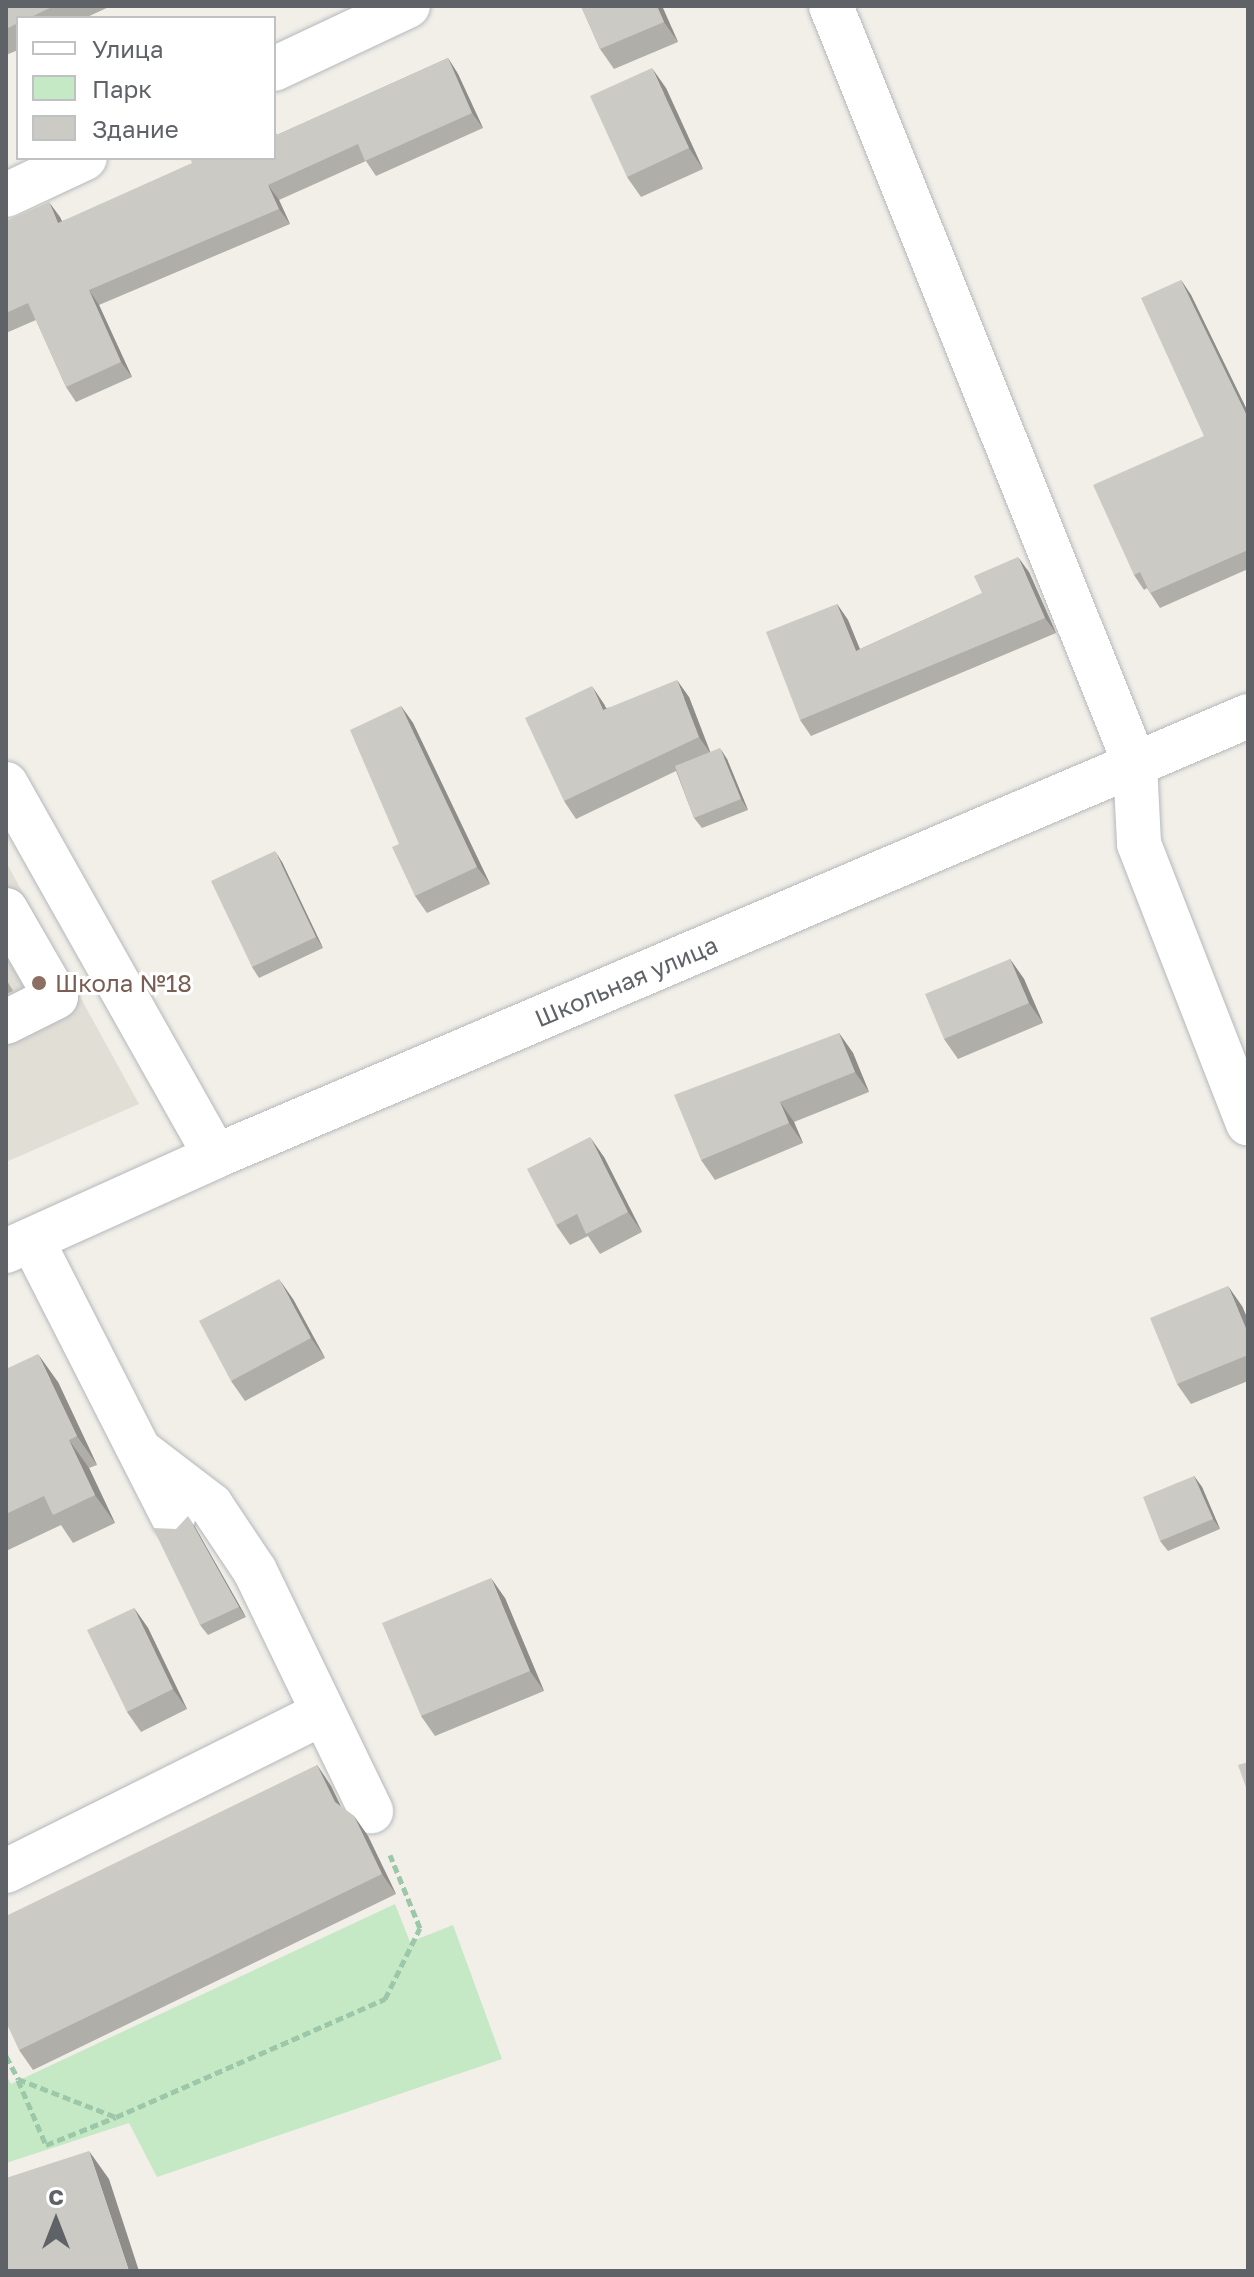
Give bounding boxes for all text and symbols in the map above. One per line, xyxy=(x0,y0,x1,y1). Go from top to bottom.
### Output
legend xyxy=(16,16,276,160)
text: Улица xyxy=(92,34,164,63)
text: Парк xyxy=(92,74,152,103)
text: Здание xyxy=(92,114,179,143)
street label: Школьная улица xyxy=(530,930,722,1032)
place label: Школа №18 xyxy=(55,969,192,997)
marker: Школа №18 xyxy=(30,974,48,992)
north arrow xyxy=(16,2181,96,2261)
text: С xyxy=(48,2183,64,2210)

